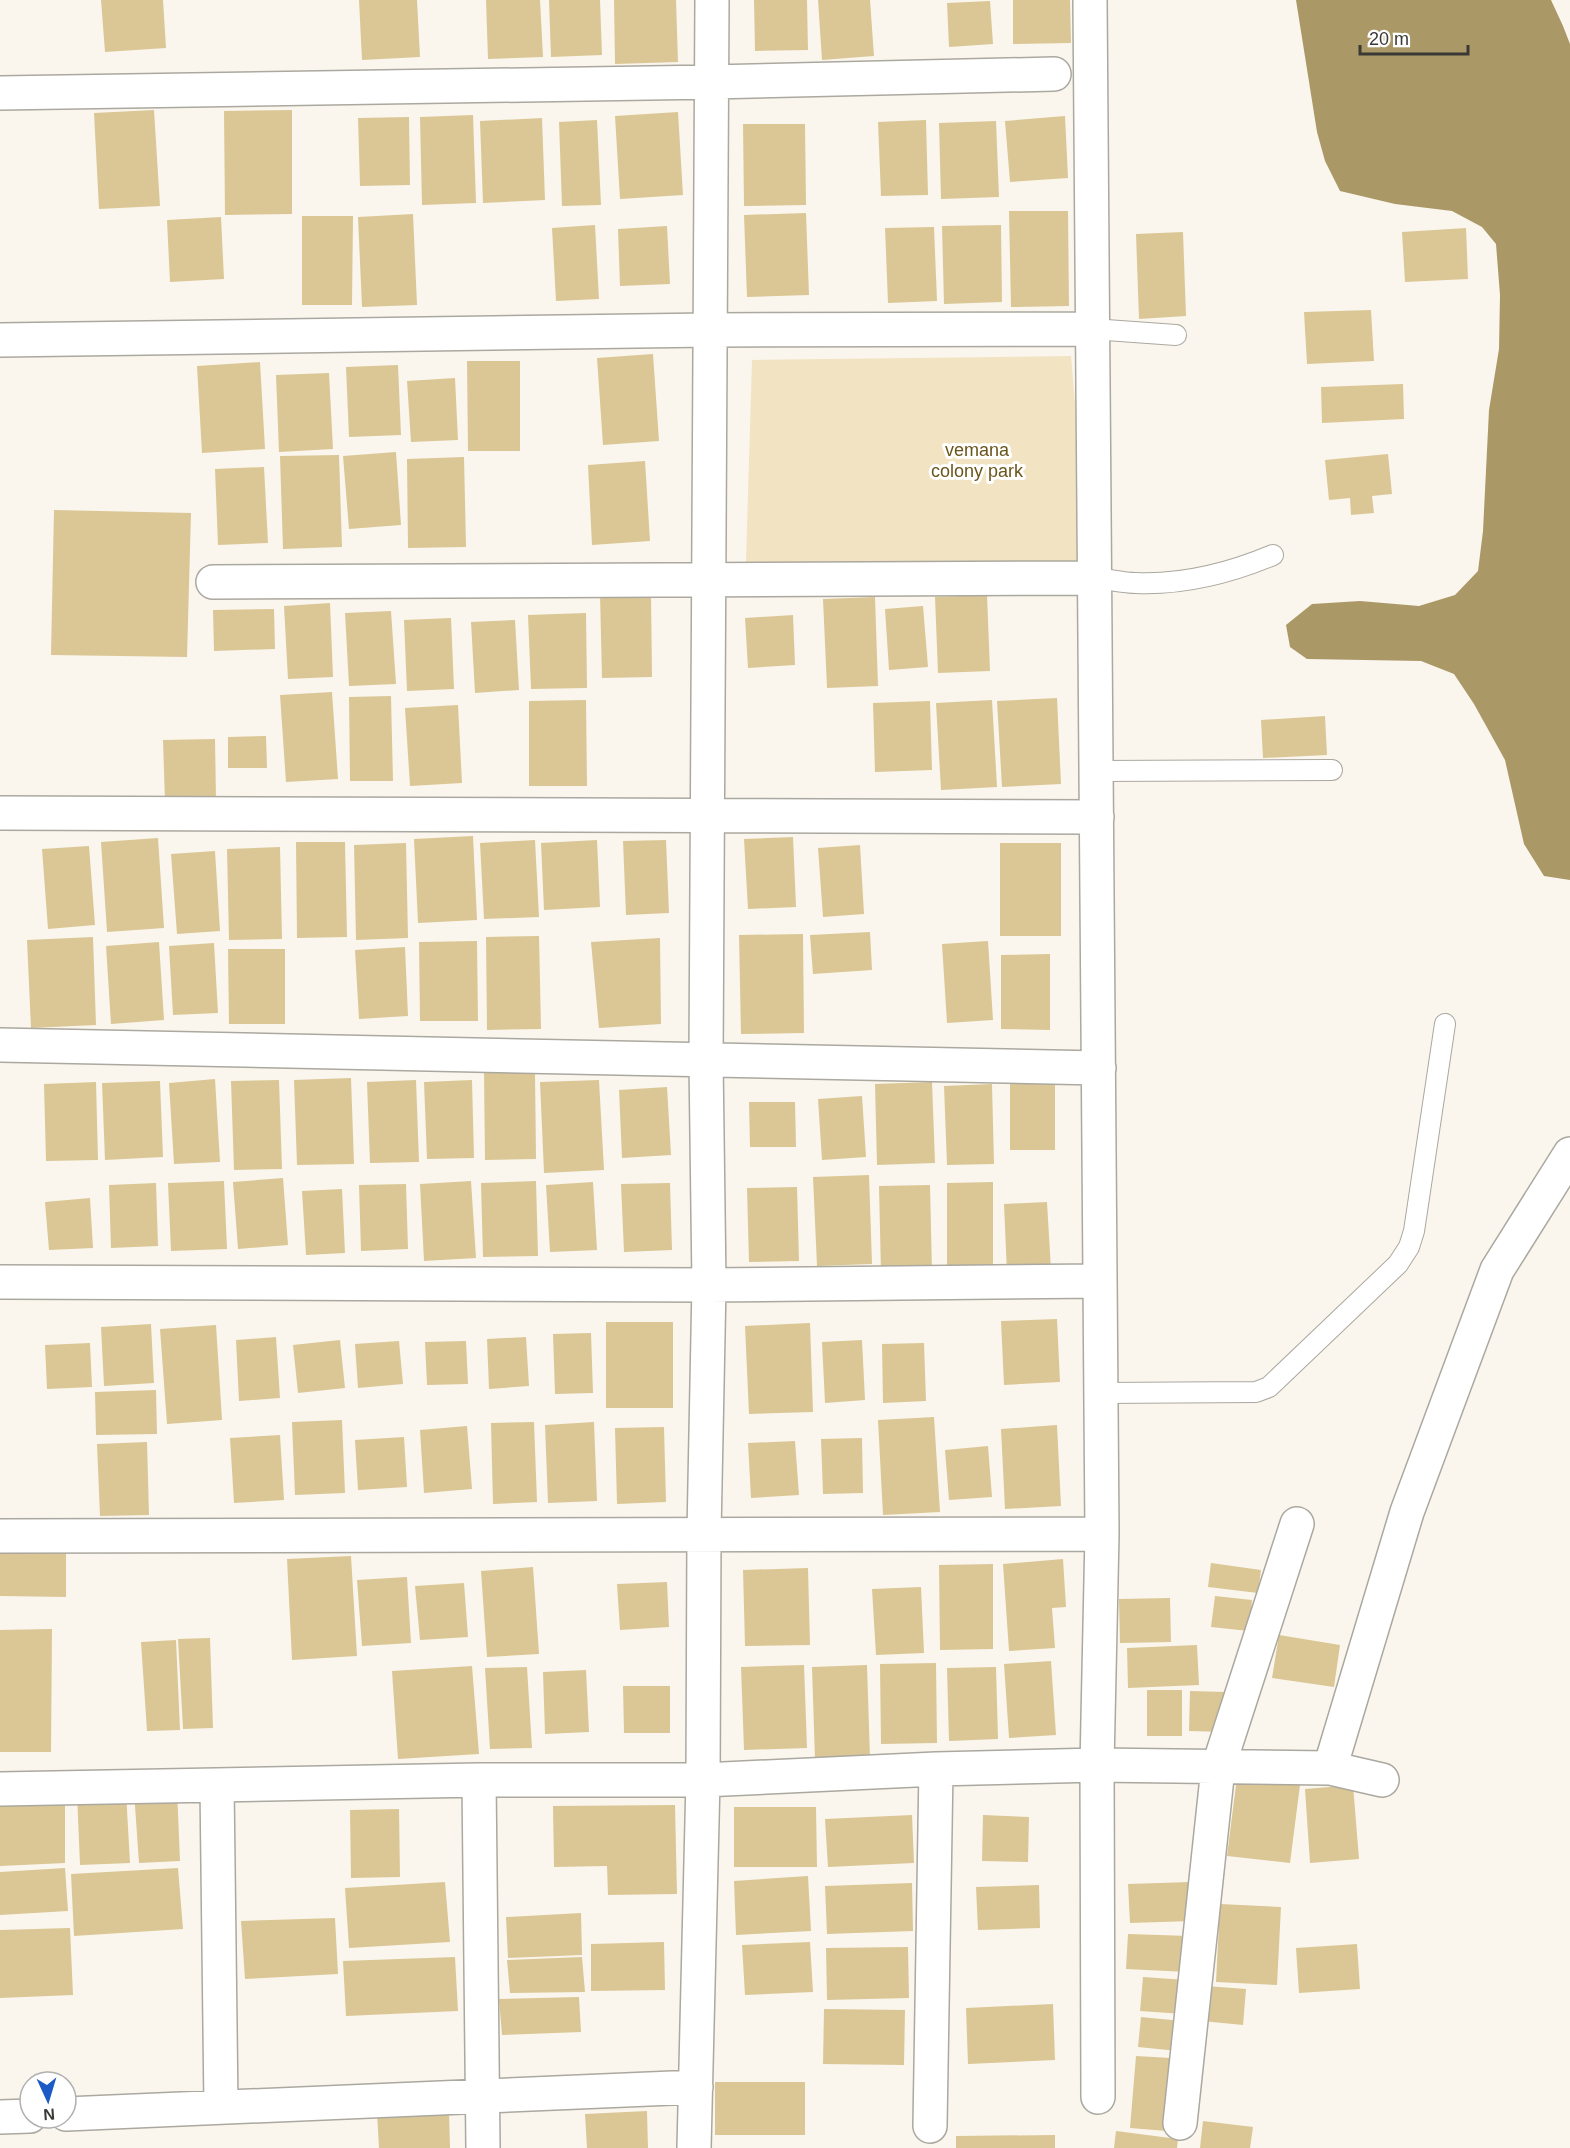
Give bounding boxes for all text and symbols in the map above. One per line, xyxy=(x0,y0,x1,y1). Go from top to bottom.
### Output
scale bar xyxy=(1360,18,1468,56)
text: 20 m xyxy=(1369,29,1409,49)
park label: vemana colony park xyxy=(931,440,1024,481)
north arrow xyxy=(18,2070,78,2130)
text: N xyxy=(43,2106,55,2123)

